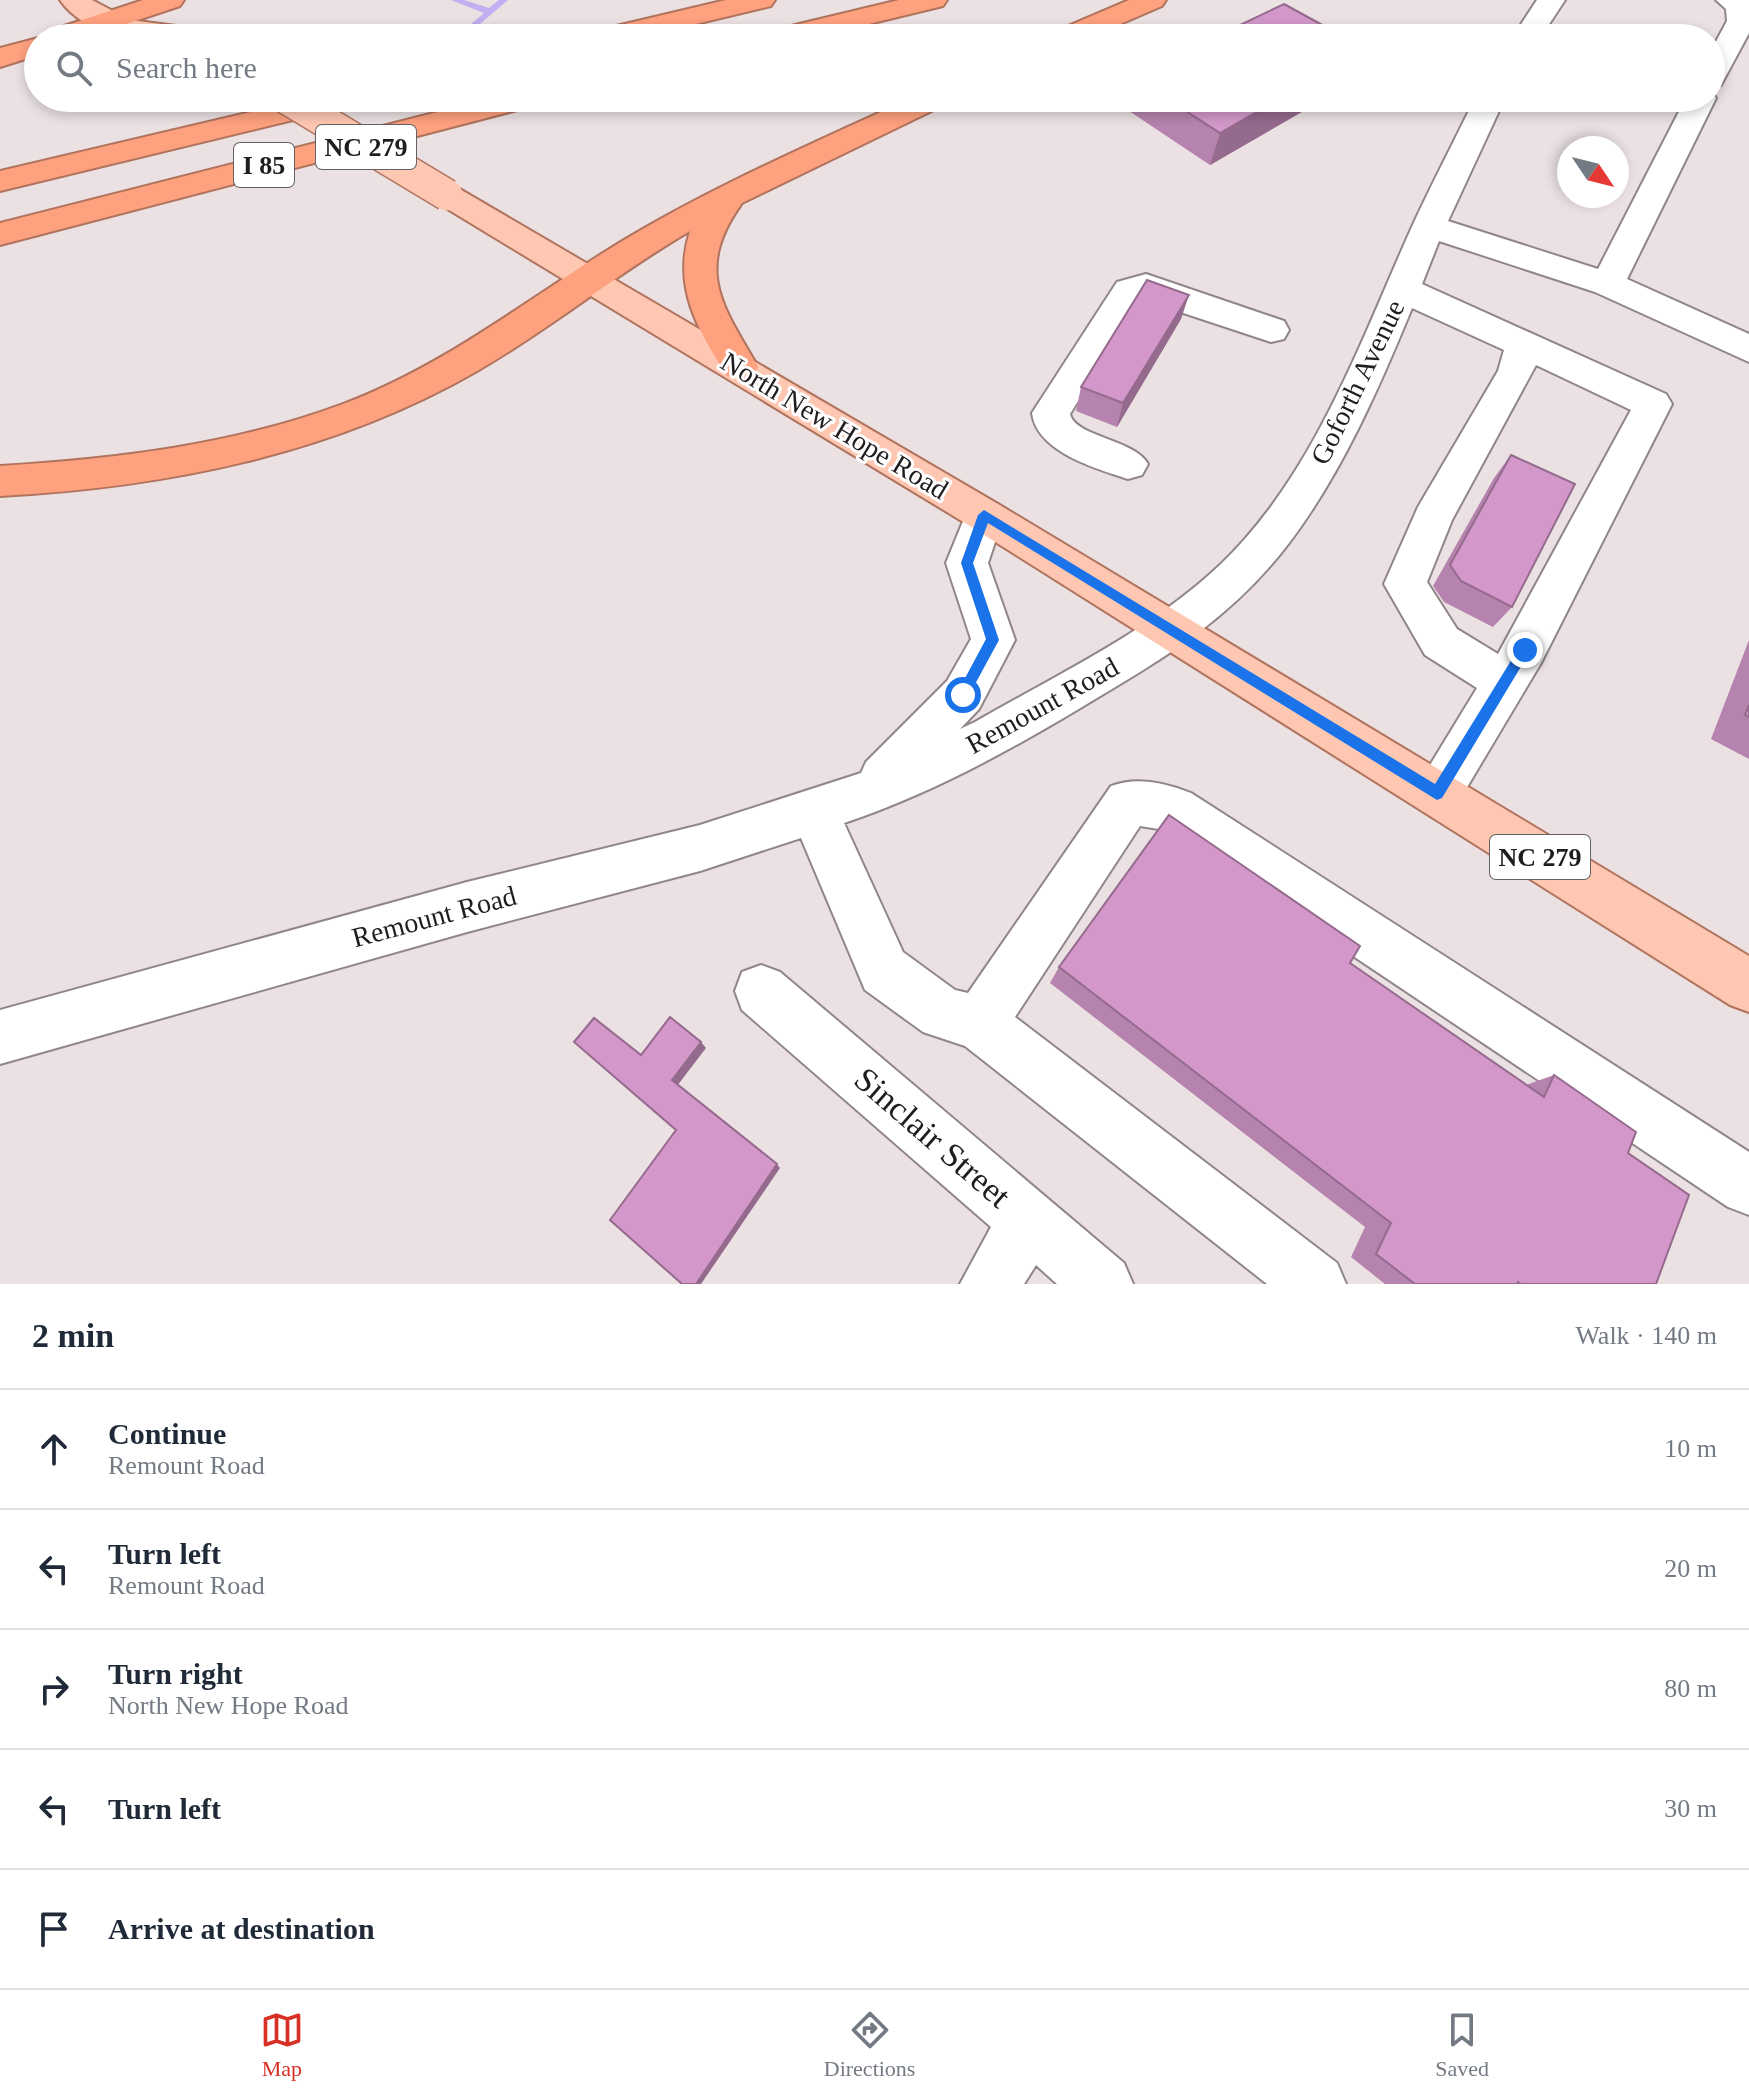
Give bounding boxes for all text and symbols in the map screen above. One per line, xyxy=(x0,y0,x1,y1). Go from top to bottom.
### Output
search box xyxy=(24,24,1725,112)
icon: search xyxy=(52,46,96,90)
text: Search here xyxy=(116,51,257,84)
road number: NC 279 xyxy=(316,125,416,169)
north arrow xyxy=(1557,136,1629,208)
road number: I 85 xyxy=(234,143,294,187)
street label: Goforth Avenue xyxy=(1304,295,1411,470)
street label: North New Hope Road xyxy=(716,345,954,505)
route end xyxy=(1507,632,1543,668)
street label: Remount Road xyxy=(961,651,1124,760)
route start xyxy=(945,677,981,713)
road number: NC 279 xyxy=(1490,835,1590,879)
street label: Remount Road xyxy=(349,880,520,953)
street label: Sinclair Street xyxy=(847,1060,1018,1215)
text: 2 min xyxy=(32,1317,114,1354)
text: Walk · 140 m xyxy=(1575,1321,1717,1350)
text: Continue xyxy=(108,1417,226,1450)
icon: ahead xyxy=(32,1427,76,1471)
text: 10 m xyxy=(1664,1434,1717,1463)
text: Remount Road xyxy=(108,1451,265,1480)
text: Turn left xyxy=(108,1537,221,1570)
icon: left xyxy=(32,1547,76,1591)
text: 20 m xyxy=(1664,1554,1717,1583)
text: Remount Road xyxy=(108,1571,265,1600)
text: Turn right xyxy=(108,1657,243,1690)
icon: right xyxy=(32,1667,76,1711)
text: 80 m xyxy=(1664,1674,1717,1703)
text: North New Hope Road xyxy=(108,1691,348,1720)
icon: left xyxy=(32,1787,76,1831)
text: Turn left xyxy=(108,1792,221,1825)
text: 30 m xyxy=(1664,1794,1717,1823)
icon: arrive xyxy=(32,1907,76,1951)
text: Arrive at destination xyxy=(108,1912,375,1945)
tab: Map xyxy=(260,2008,304,2082)
tab: Directions xyxy=(824,2008,915,2082)
tab: Saved xyxy=(1435,2008,1489,2082)

